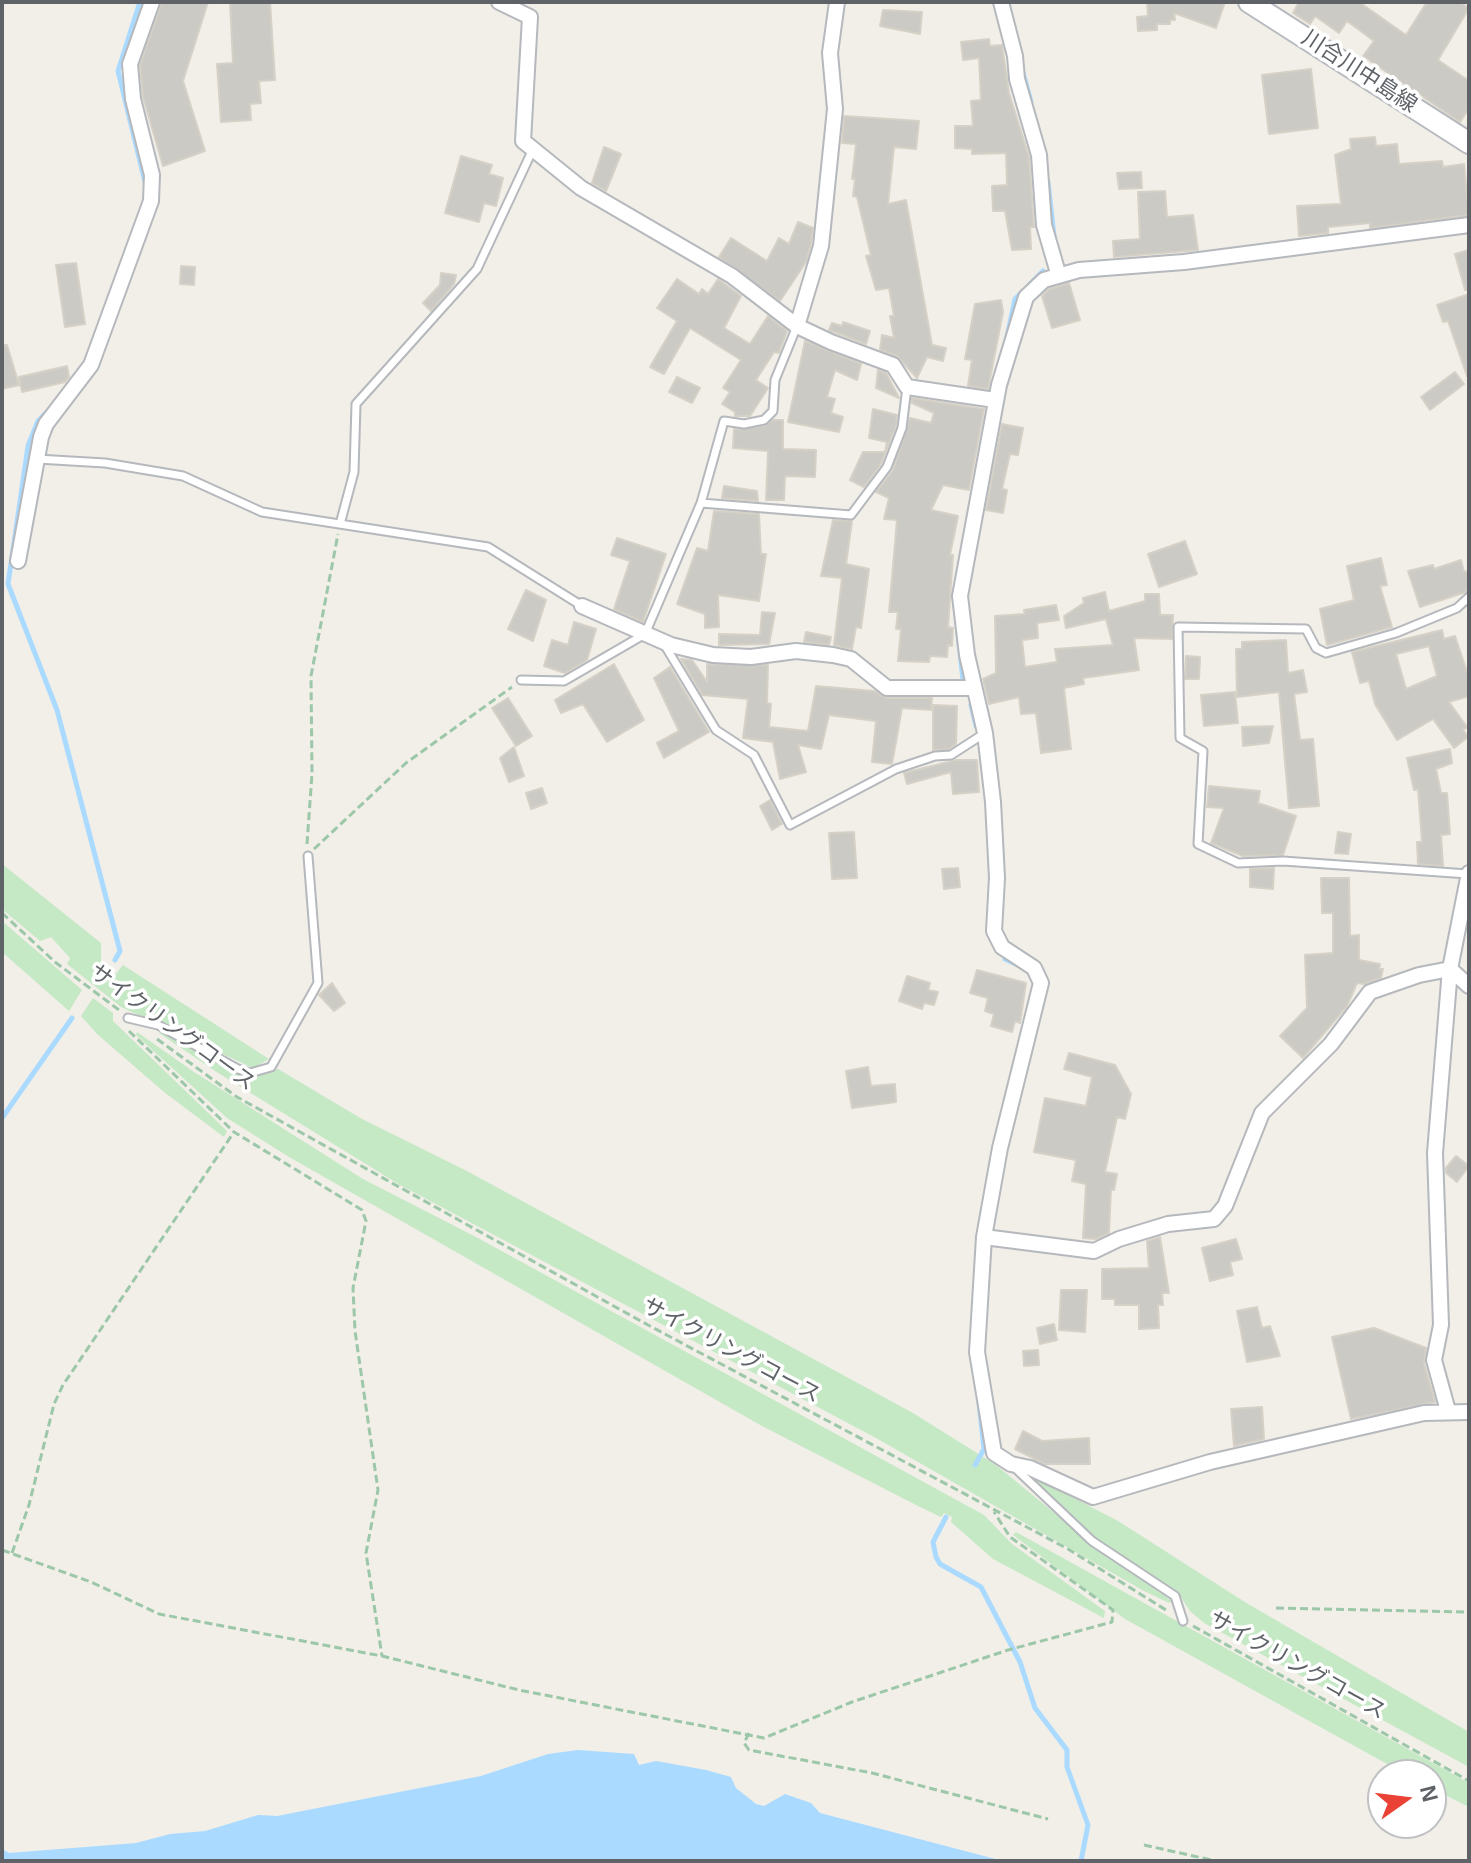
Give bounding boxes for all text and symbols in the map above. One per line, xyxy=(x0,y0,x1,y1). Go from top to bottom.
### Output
street label: 川合川中島線 xyxy=(1296,25,1422,119)
street label: サイクリングコース xyxy=(84,959,260,1097)
street label: サイクリングコース xyxy=(637,1293,825,1409)
street label: サイクリングコース xyxy=(1204,1606,1390,1726)
north arrow xyxy=(1367,1759,1447,1839)
text: N xyxy=(1415,1783,1443,1804)

